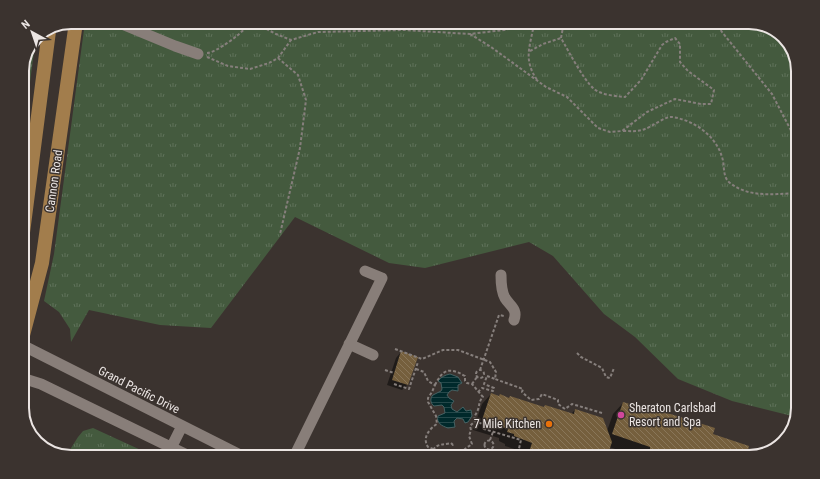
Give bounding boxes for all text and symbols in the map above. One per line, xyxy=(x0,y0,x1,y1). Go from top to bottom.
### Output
north arrow xyxy=(12,12,52,52)
text: N xyxy=(19,17,33,32)
street label: Cannon Road xyxy=(43,149,65,213)
street label: Grand Pacific Drive xyxy=(96,363,182,417)
place label: Sheraton Carlsbad Resort and Spa xyxy=(629,401,716,429)
marker: Sheraton Carlsbad Resort and Spa xyxy=(616,410,626,420)
place label: 7 Mile Kitchen xyxy=(474,417,541,431)
marker: 7 Mile Kitchen xyxy=(544,419,554,429)

